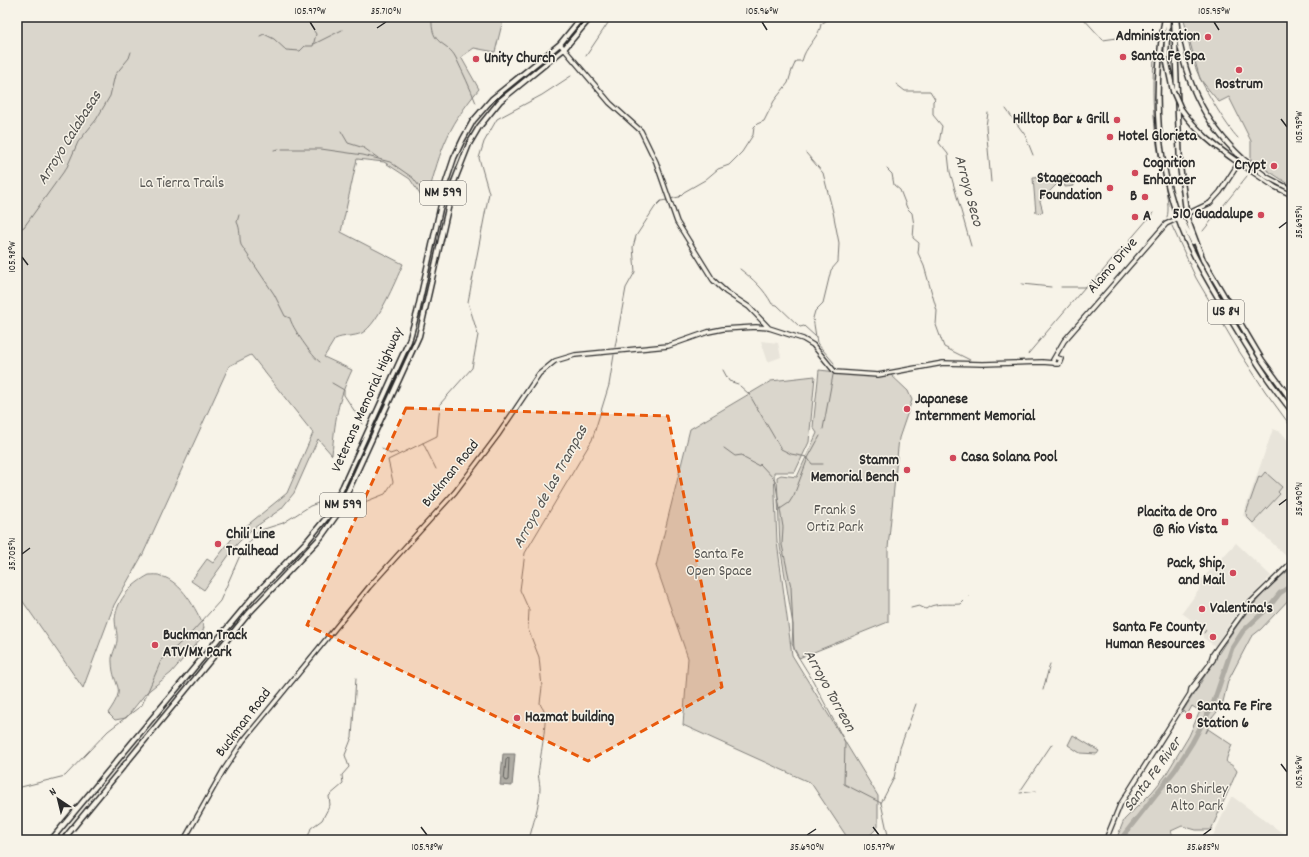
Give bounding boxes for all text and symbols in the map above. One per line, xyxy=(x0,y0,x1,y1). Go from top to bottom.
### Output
text: 105.97°W xyxy=(294,5,326,19)
text: 35.710°N xyxy=(371,5,401,19)
text: 105.96°W xyxy=(746,5,778,19)
text: 105.95°W xyxy=(1198,5,1230,19)
place label: Administration xyxy=(1116,26,1200,48)
marker: Administration xyxy=(1203,32,1213,42)
place label: Santa Fe Spa xyxy=(1131,46,1206,68)
place label: Unity Church xyxy=(484,48,555,70)
marker: Santa Fe Spa xyxy=(1118,52,1128,62)
marker: Unity Church xyxy=(471,54,481,64)
marker: Rostrum xyxy=(1234,65,1244,75)
place label: Rostrum xyxy=(1215,74,1263,96)
water label: Arroyo Calabasas xyxy=(32,85,109,190)
place label: Hilltop Bar & Grill xyxy=(1013,109,1109,131)
text: 105.95°W xyxy=(1293,111,1307,143)
marker: Hilltop Bar & Grill xyxy=(1112,115,1122,125)
place label: Hotel Glorieta xyxy=(1118,126,1198,148)
marker: Hotel Glorieta xyxy=(1105,132,1115,142)
water label: Arroyo Seco xyxy=(947,153,989,230)
place label: Cognition Enhancer xyxy=(1143,153,1196,192)
place label: Crypt xyxy=(1234,155,1266,177)
marker: Crypt xyxy=(1269,161,1279,171)
place label: Stagecoach Foundation xyxy=(1037,168,1102,207)
marker: Cognition Enhancer xyxy=(1130,168,1140,178)
park label: La Tierra Trails xyxy=(140,173,224,195)
road number: NM 599 xyxy=(420,181,466,205)
marker: Stagecoach Foundation xyxy=(1105,183,1115,193)
place label: B xyxy=(1130,186,1137,208)
marker: B xyxy=(1140,192,1150,202)
place label: 510 Guadalupe xyxy=(1172,204,1253,226)
text: 35.695°N xyxy=(1293,205,1307,239)
place label: A xyxy=(1143,206,1151,228)
marker: 510 Guadalupe xyxy=(1256,210,1266,220)
marker: A xyxy=(1130,212,1140,222)
street label: Alamo Drive xyxy=(1082,233,1144,299)
text: 105.98°W xyxy=(6,241,20,273)
road number: US 84 xyxy=(1208,300,1244,324)
street label: Veterans Memorial Highway xyxy=(326,323,410,476)
place label: Japanese Internment Memorial xyxy=(915,389,1036,428)
marker: Japanese Internment Memorial xyxy=(902,404,912,414)
water label: Arroyo de las Trampas xyxy=(508,420,595,553)
street label: Buckman Road xyxy=(417,435,485,513)
place label: Casa Solana Pool xyxy=(961,447,1058,469)
place label: Stamm Memorial Bench xyxy=(811,450,899,489)
marker: Casa Solana Pool xyxy=(948,453,958,463)
marker: Stamm Memorial Bench xyxy=(902,465,912,475)
text: 35.690°N xyxy=(1293,482,1307,516)
road number: NM 599 xyxy=(320,493,366,517)
park label: Frank S Ortiz Park xyxy=(806,500,864,539)
place label: Placita de Oro @ Rio Vista xyxy=(1137,502,1218,541)
marker: Placita de Oro @ Rio Vista xyxy=(1220,517,1230,527)
place label: Chili Line Trailhead xyxy=(226,524,278,563)
text: 35.705°N xyxy=(6,538,20,570)
marker: Chili Line Trailhead xyxy=(213,539,223,549)
park label: Santa Fe Open Space xyxy=(686,544,752,583)
place label: Pack, Ship, and Mail xyxy=(1167,553,1225,592)
marker: Pack, Ship, and Mail xyxy=(1228,568,1238,578)
place label: Valentina's xyxy=(1210,598,1273,620)
marker: Valentina's xyxy=(1197,604,1207,614)
place label: Santa Fe County Human Resources xyxy=(1105,617,1206,656)
place label: Buckman Track ATV/MX Park xyxy=(163,625,247,664)
marker: Santa Fe County Human Resources xyxy=(1208,632,1218,642)
marker: Buckman Track ATV/MX Park xyxy=(150,640,160,650)
water label: Arroyo Torreon xyxy=(797,646,861,737)
street label: Buckman Road xyxy=(211,684,277,762)
place label: Santa Fe Fire Station 6 xyxy=(1197,696,1272,735)
place label: Hazmat building xyxy=(525,707,615,729)
marker: Santa Fe Fire Station 6 xyxy=(1184,711,1194,721)
marker: Hazmat building xyxy=(512,713,522,723)
water label: Santa Fe River xyxy=(1118,731,1189,817)
text: 105.96°W xyxy=(1293,756,1307,788)
north arrow xyxy=(38,779,78,819)
park label: Ron Shirley Alto Park xyxy=(1166,779,1229,818)
text: N xyxy=(47,784,61,801)
text: 105.98°W xyxy=(411,841,443,855)
text: 35.690°N xyxy=(790,841,824,855)
text: 105.97°W xyxy=(863,841,895,855)
text: 35.685°N xyxy=(1187,841,1219,855)

